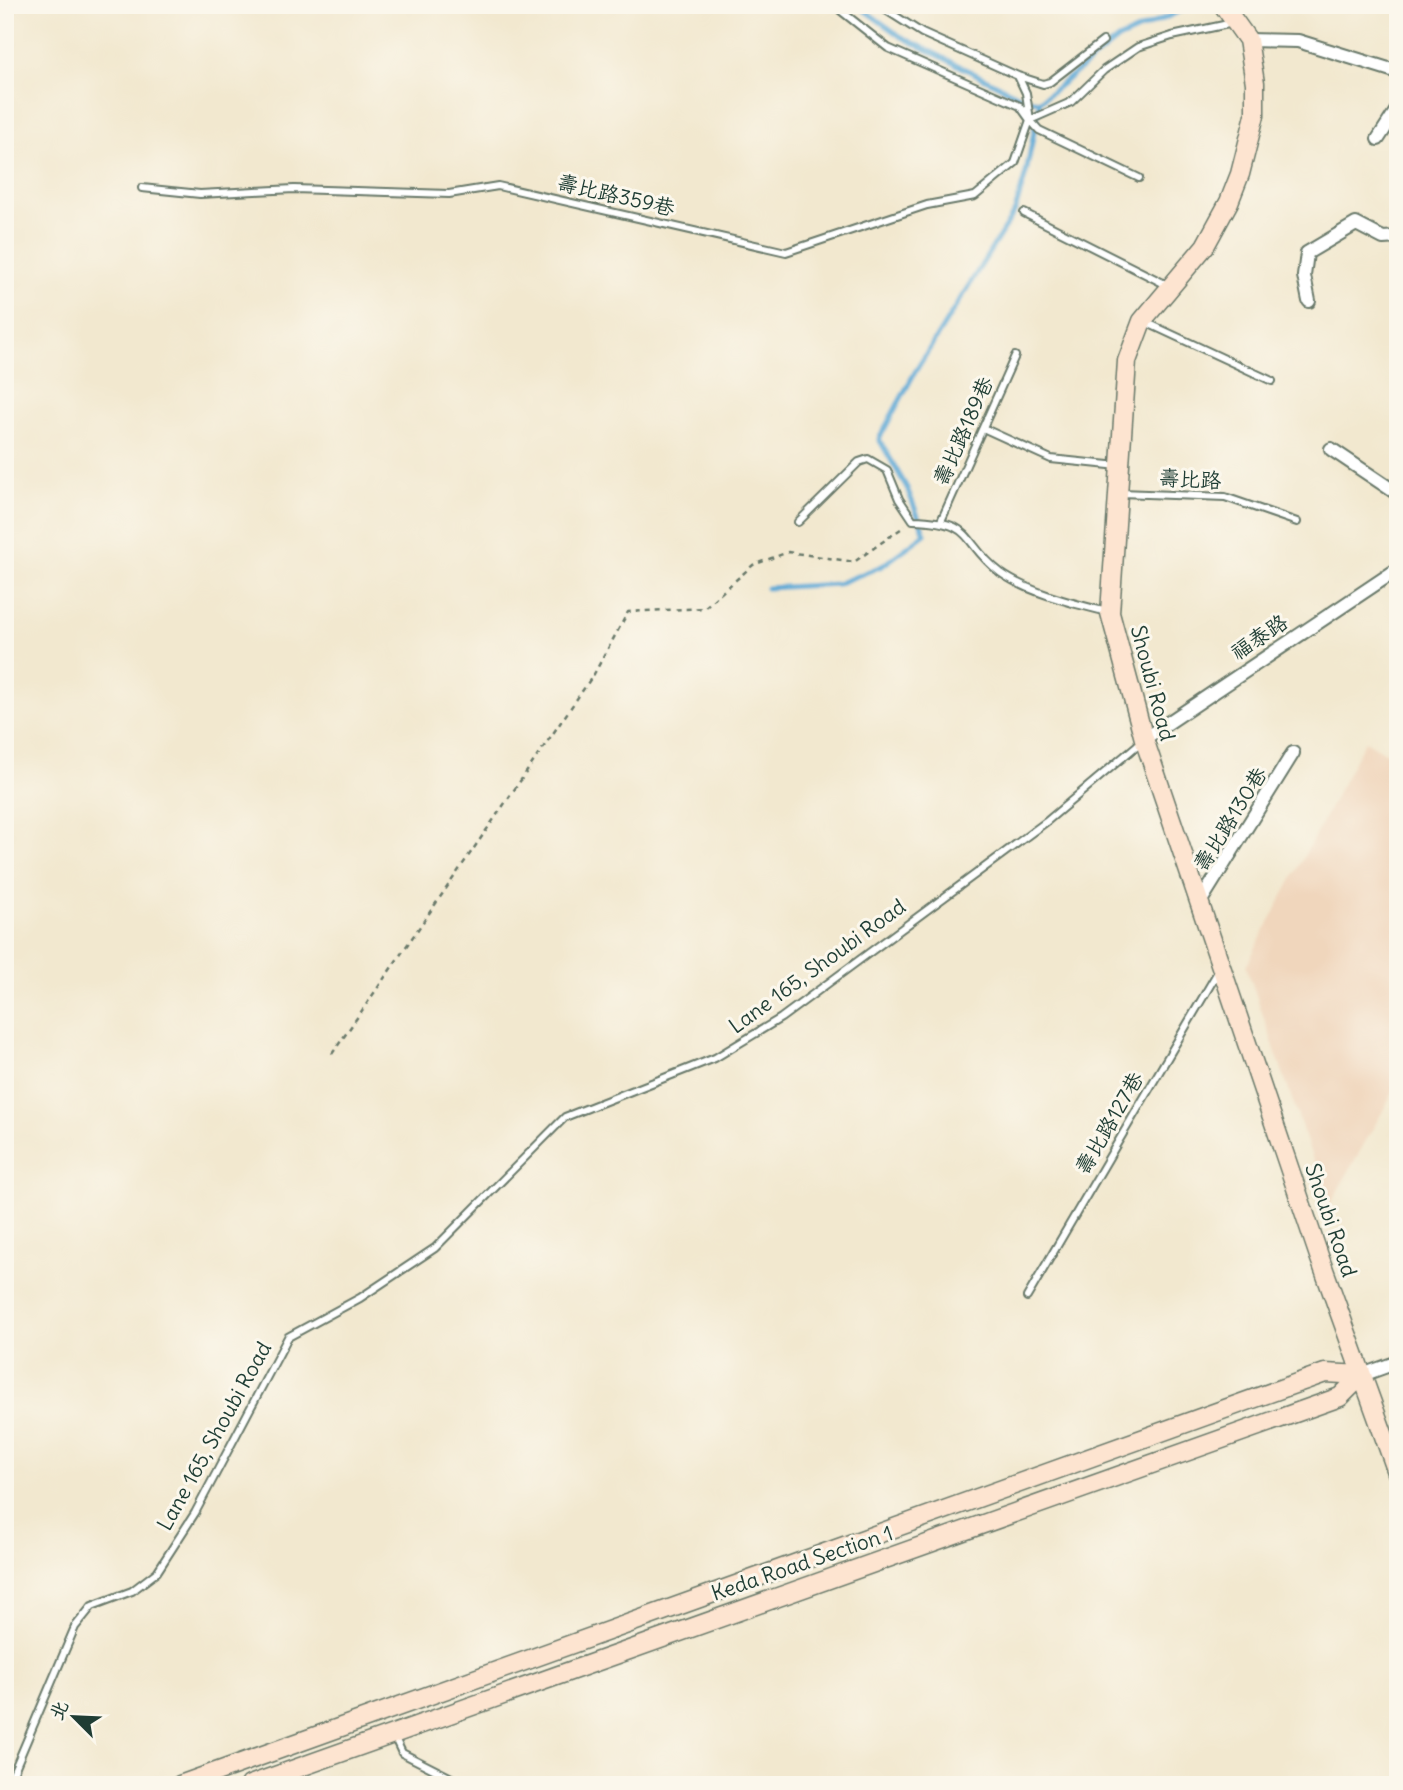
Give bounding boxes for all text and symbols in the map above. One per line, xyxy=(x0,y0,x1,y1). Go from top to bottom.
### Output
street label: 壽比路359巷 xyxy=(554,168,678,222)
street label: 壽比路189巷 xyxy=(927,372,999,490)
street label: 壽比路 xyxy=(1158,464,1222,494)
street label: 福泰路 xyxy=(1225,608,1293,666)
street label: Shoubi Road xyxy=(1125,622,1181,744)
street label: 壽比路130巷 xyxy=(1187,762,1273,876)
street label: Lane 165, Shoubi Road xyxy=(723,893,911,1039)
street label: 壽比路127巷 xyxy=(1069,1067,1149,1179)
street label: Shoubi Road xyxy=(1299,1160,1363,1280)
street label: Lane 165, Shoubi Road xyxy=(151,1337,277,1535)
street label: Keda Road Section 1 xyxy=(708,1519,896,1607)
north arrow xyxy=(38,1682,108,1752)
text: 北 xyxy=(44,1697,73,1724)

